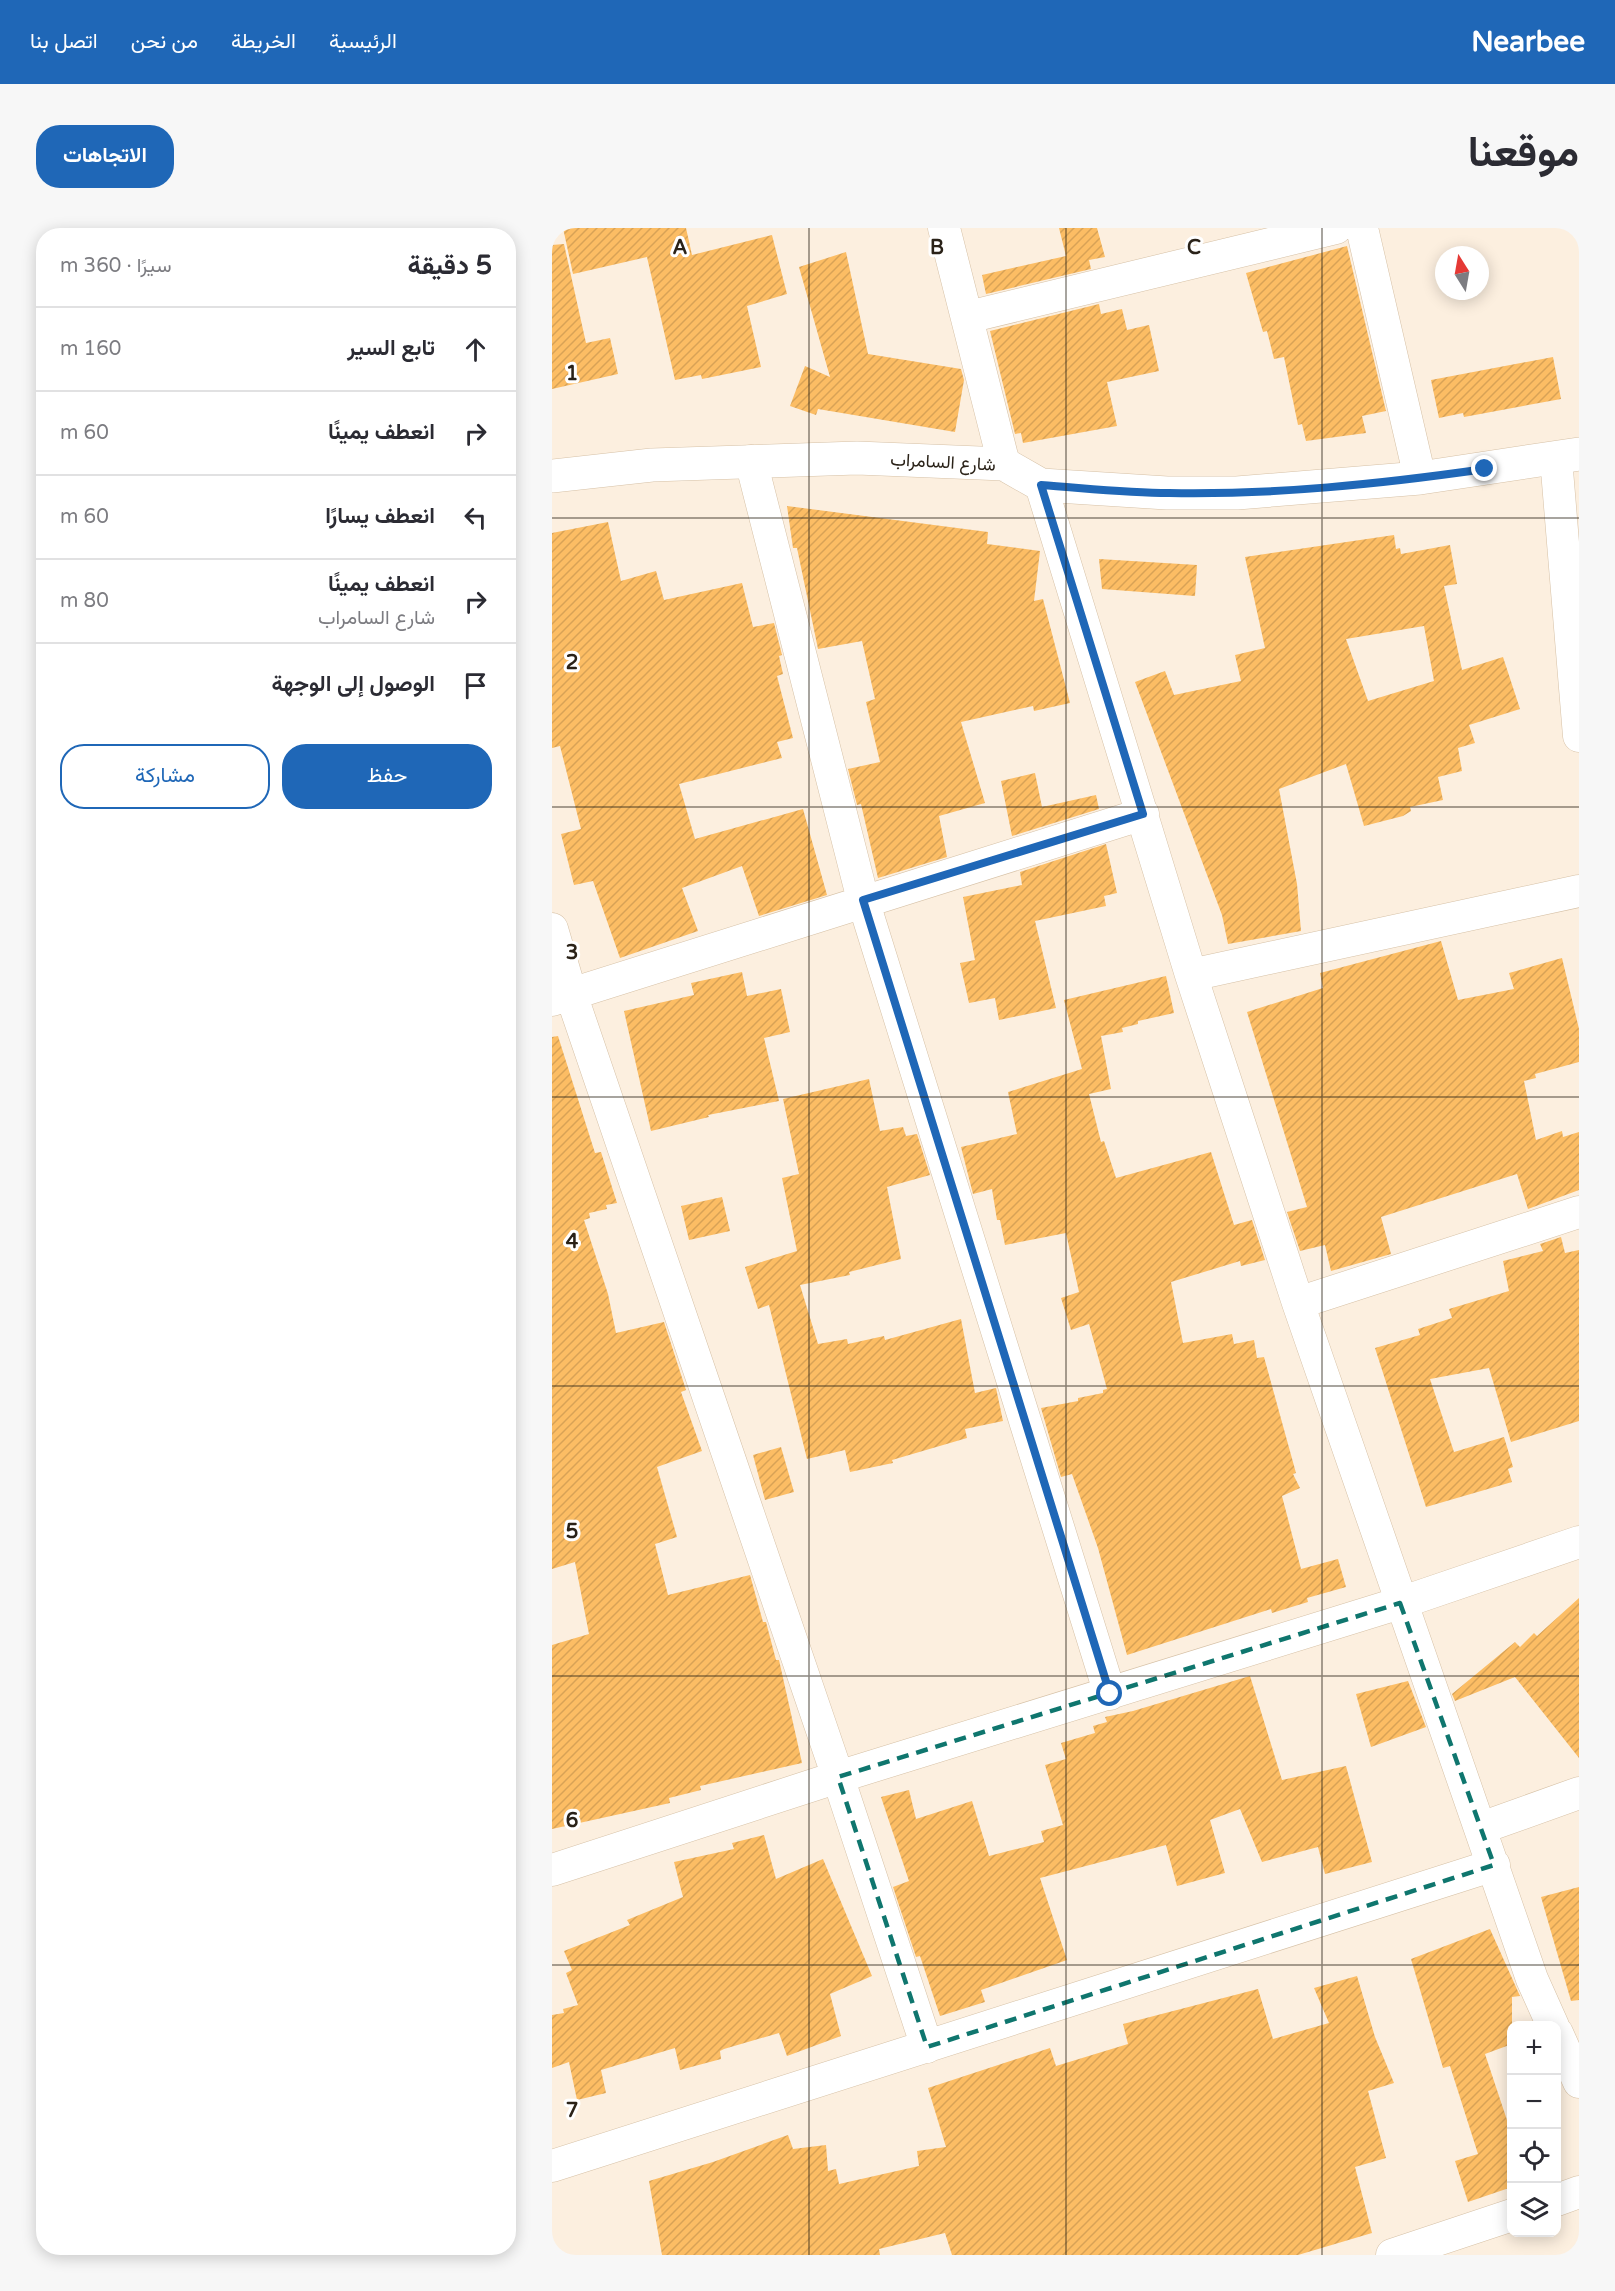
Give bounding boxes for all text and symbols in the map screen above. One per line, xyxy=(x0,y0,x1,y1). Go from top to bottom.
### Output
text: Nearbee xyxy=(1471,25,1585,59)
text: اتصل بنا xyxy=(30,29,98,54)
text: من نحن xyxy=(131,29,198,54)
text: الخريطة xyxy=(231,29,296,54)
text: الرئيسية xyxy=(329,29,397,54)
button: الاتجاهات xyxy=(36,125,174,188)
text: موقعنا xyxy=(1468,127,1579,178)
text: A xyxy=(673,236,688,260)
text: B xyxy=(930,236,944,260)
text: C xyxy=(1187,236,1201,260)
north arrow xyxy=(1435,246,1489,300)
text: 5 دقيقة xyxy=(408,250,492,281)
text: سيرًا · 360 m xyxy=(60,254,172,278)
icon: ahead xyxy=(459,333,492,366)
text: تابع السير xyxy=(347,335,435,361)
text: 160 m xyxy=(60,337,121,361)
text: 1 xyxy=(566,362,578,386)
icon: right xyxy=(459,417,492,450)
text: انعطف يمينًا xyxy=(328,419,435,445)
text: 60 m xyxy=(60,421,109,445)
street label: شارع السامراب xyxy=(890,448,996,477)
route end xyxy=(1471,455,1497,481)
icon: left xyxy=(459,501,492,534)
text: انعطف يسارًا xyxy=(325,503,435,529)
text: 60 m xyxy=(60,505,109,529)
text: انعطف يمينًا xyxy=(328,571,435,597)
icon: right xyxy=(459,585,492,618)
text: 80 m xyxy=(60,589,109,613)
text: شارع السامراب xyxy=(318,606,435,630)
text: 2 xyxy=(566,651,578,675)
icon: arrive xyxy=(459,669,492,702)
text: الوصول إلى الوجهة xyxy=(271,671,435,697)
button: مشاركة xyxy=(60,744,270,809)
button: حفظ xyxy=(282,744,492,809)
text: 3 xyxy=(566,941,578,965)
text: 4 xyxy=(566,1230,579,1254)
text: 5 xyxy=(566,1520,578,1544)
route start xyxy=(1096,1680,1122,1706)
text: 6 xyxy=(566,1809,578,1833)
map controls xyxy=(1507,2021,1561,2237)
button: + xyxy=(1507,2021,1561,2075)
button: − xyxy=(1507,2075,1561,2129)
text: 7 xyxy=(566,2099,578,2123)
button: locate xyxy=(1507,2129,1561,2183)
button: layers xyxy=(1507,2183,1561,2237)

